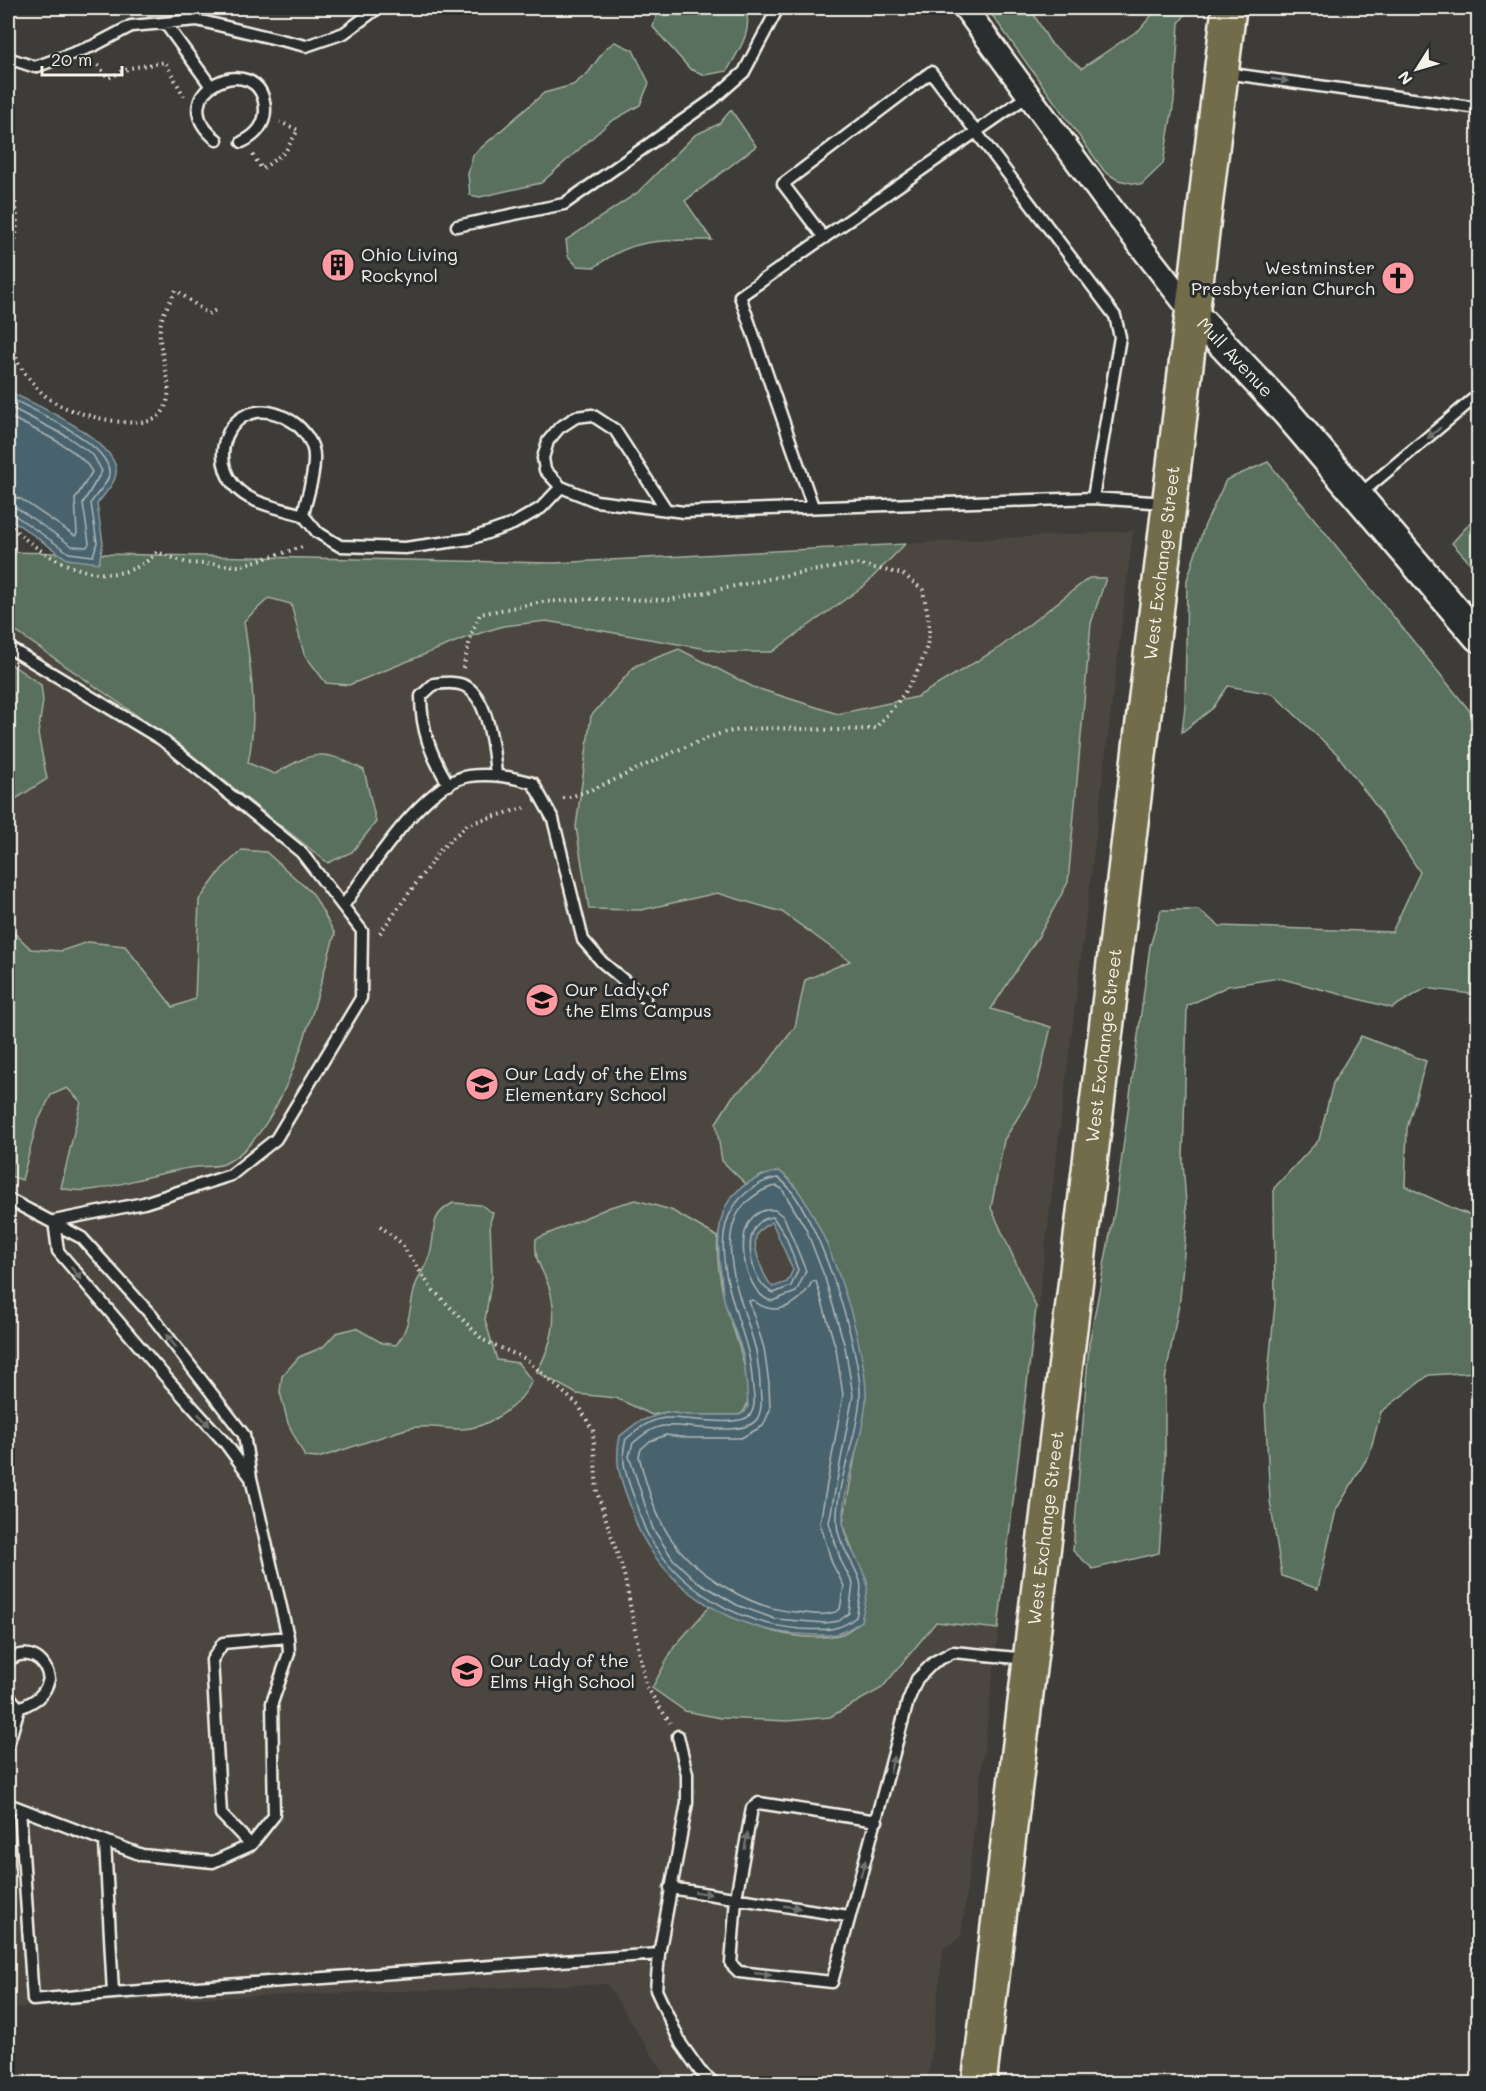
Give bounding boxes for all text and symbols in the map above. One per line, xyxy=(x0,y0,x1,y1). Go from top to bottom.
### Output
scale bar xyxy=(42,39,122,77)
north arrow xyxy=(1387,39,1447,99)
text: 20 m xyxy=(51,47,92,71)
text: N xyxy=(1393,67,1417,90)
one-way arrow xyxy=(1270,76,1289,85)
place label: Ohio Living Rockynol xyxy=(361,242,458,287)
building icon: Ohio Living Rockynol xyxy=(320,247,356,283)
place label: Westminster Presbyterian Church xyxy=(1191,255,1375,300)
church icon: Westminster Presbyterian Church xyxy=(1380,260,1416,296)
street label: Mull Avenue xyxy=(1192,312,1279,402)
one-way arrow xyxy=(1426,426,1441,439)
street label: West Exchange Street xyxy=(1138,464,1185,661)
street label: West Exchange Street xyxy=(1079,947,1127,1144)
place label: Our Lady of the Elms Campus xyxy=(565,977,712,1022)
school or university icon: Our Lady of the Elms Campus xyxy=(524,982,560,1018)
place label: Our Lady of the Elms Elementary School xyxy=(505,1061,687,1106)
school or university icon: Our Lady of the Elms Elementary School xyxy=(464,1066,500,1102)
one-way arrow xyxy=(70,1265,83,1281)
one-way arrow xyxy=(166,1333,178,1348)
one-way arrow xyxy=(197,1412,210,1427)
street label: West Exchange Street xyxy=(1021,1429,1069,1626)
place label: Our Lady of the Elms High School xyxy=(490,1648,635,1693)
school or university icon: Our Lady of the Elms High School xyxy=(449,1653,485,1689)
one-way arrow xyxy=(887,1755,897,1773)
one-way arrow xyxy=(742,1831,751,1850)
one-way arrow xyxy=(859,1859,868,1877)
one-way arrow xyxy=(694,1889,713,1898)
one-way arrow xyxy=(783,1903,802,1912)
one-way arrow xyxy=(753,1970,772,1979)

